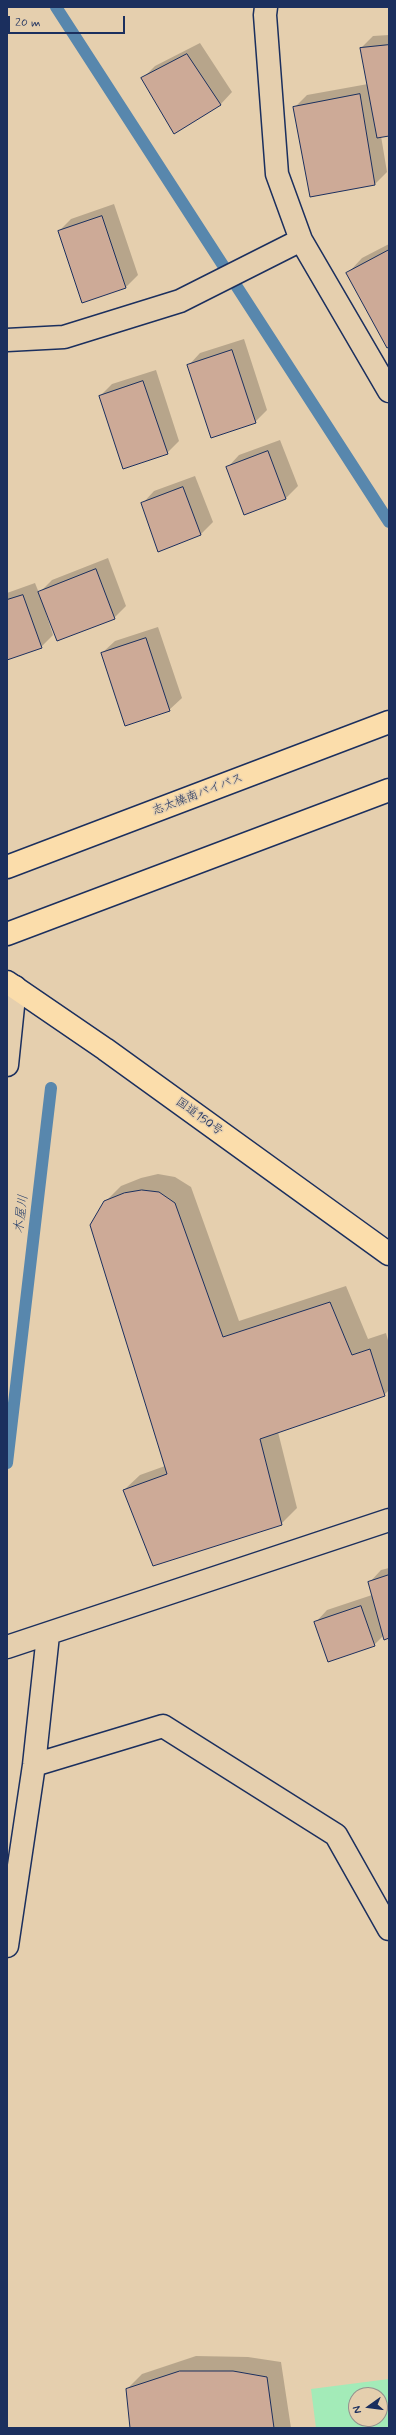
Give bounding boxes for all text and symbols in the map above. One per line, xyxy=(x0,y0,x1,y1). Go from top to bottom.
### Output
scale bar xyxy=(10,8,127,34)
text: 20 m xyxy=(15,15,41,31)
street label: 志太榛南バイパス xyxy=(151,771,245,819)
street label: 国道150号 xyxy=(173,1095,225,1139)
water label: 木屋川 xyxy=(12,1194,32,1234)
north arrow xyxy=(348,2387,388,2427)
text: N xyxy=(350,2404,365,2415)

